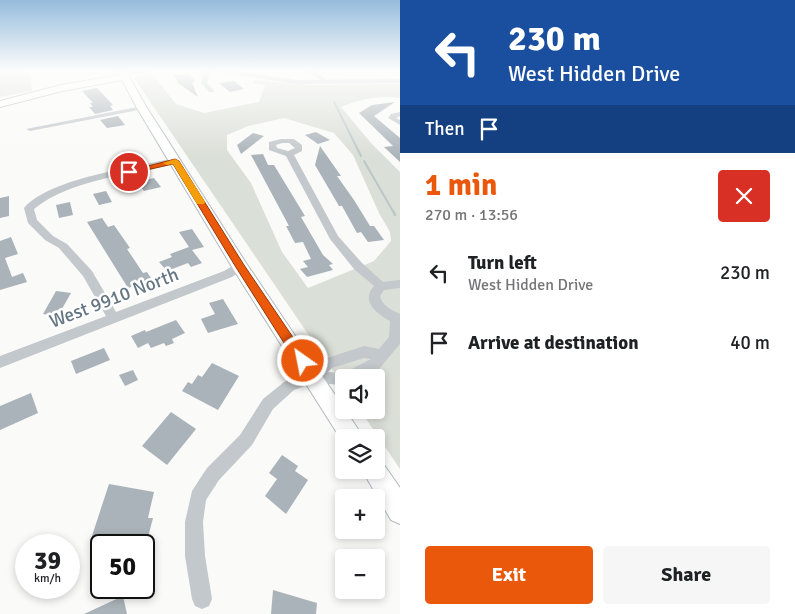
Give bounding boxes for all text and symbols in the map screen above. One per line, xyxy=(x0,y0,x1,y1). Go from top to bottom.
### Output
text: 230 m xyxy=(508,17,601,60)
icon: left xyxy=(425,20,490,85)
text: West Hidden Drive xyxy=(508,60,680,87)
icon: arrive xyxy=(475,115,503,143)
text: Then xyxy=(425,117,465,141)
pin xyxy=(108,151,150,193)
icon: arrive xyxy=(115,158,143,186)
text: 1 min xyxy=(425,167,497,204)
button: close xyxy=(718,170,770,222)
text: 270 m · 13:56 xyxy=(425,205,518,225)
text: Turn left xyxy=(468,251,537,275)
icon: left xyxy=(425,259,453,287)
text: 230 m xyxy=(720,261,770,285)
street label: West 9910 North xyxy=(46,262,182,334)
text: West Hidden Drive xyxy=(468,275,593,295)
icon: arrive xyxy=(425,329,453,357)
text: Arrive at destination xyxy=(468,331,639,355)
text: 40 m xyxy=(730,331,770,355)
position arrow xyxy=(276,334,328,386)
map controls xyxy=(335,369,385,599)
button: sound xyxy=(335,369,385,419)
button: layers xyxy=(335,429,385,479)
button: + xyxy=(335,489,385,539)
speed limit sign: 50 xyxy=(90,534,155,599)
text: 39 xyxy=(34,545,61,576)
button: Exit xyxy=(425,546,593,604)
button: Share xyxy=(603,546,770,604)
button: − xyxy=(335,549,385,599)
text: km/h xyxy=(34,571,61,586)

